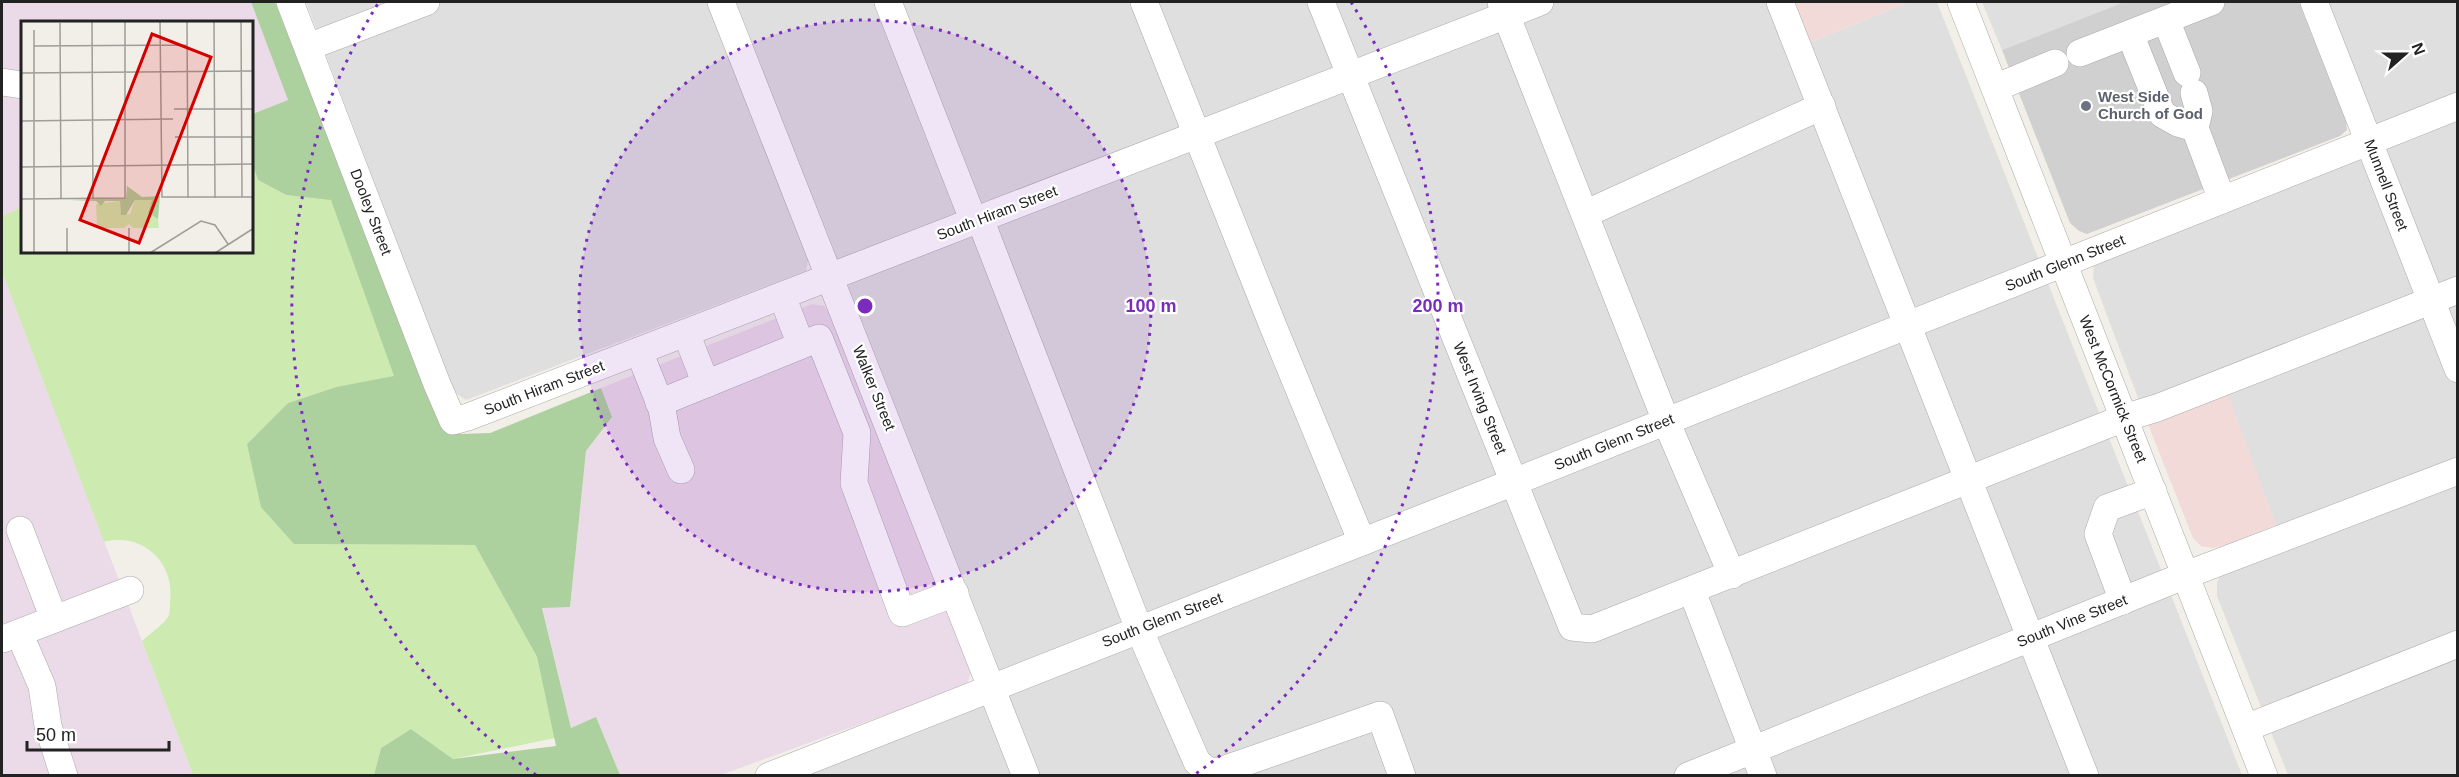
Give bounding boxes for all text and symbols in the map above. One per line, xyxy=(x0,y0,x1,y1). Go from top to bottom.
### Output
inset map xyxy=(21,21,254,254)
north arrow xyxy=(2375,24,2435,84)
text: N xyxy=(2409,40,2429,57)
place label: West Side Church of God xyxy=(2098,88,2203,122)
marker: West Side Church of God xyxy=(2079,99,2093,113)
street label: Munnell Street xyxy=(2361,137,2412,234)
street label: Dooley Street xyxy=(347,166,396,258)
street label: South Hiram Street xyxy=(934,181,1060,243)
street label: South Glenn Street xyxy=(2002,230,2128,294)
centre of rings xyxy=(855,296,875,316)
text: 100 m xyxy=(1125,296,1177,316)
text: 200 m xyxy=(1412,296,1464,316)
street label: West McCormick Street xyxy=(2076,313,2151,466)
street label: West Irving Street xyxy=(1450,339,1511,457)
street label: Walker Street xyxy=(850,343,900,434)
street label: South Hiram Street xyxy=(481,356,607,418)
street label: South Glenn Street xyxy=(1551,409,1677,473)
street label: South Glenn Street xyxy=(1099,588,1225,650)
street label: South Vine Street xyxy=(2014,590,2130,650)
scale bar xyxy=(27,714,170,752)
text: 50 m xyxy=(36,725,76,745)

